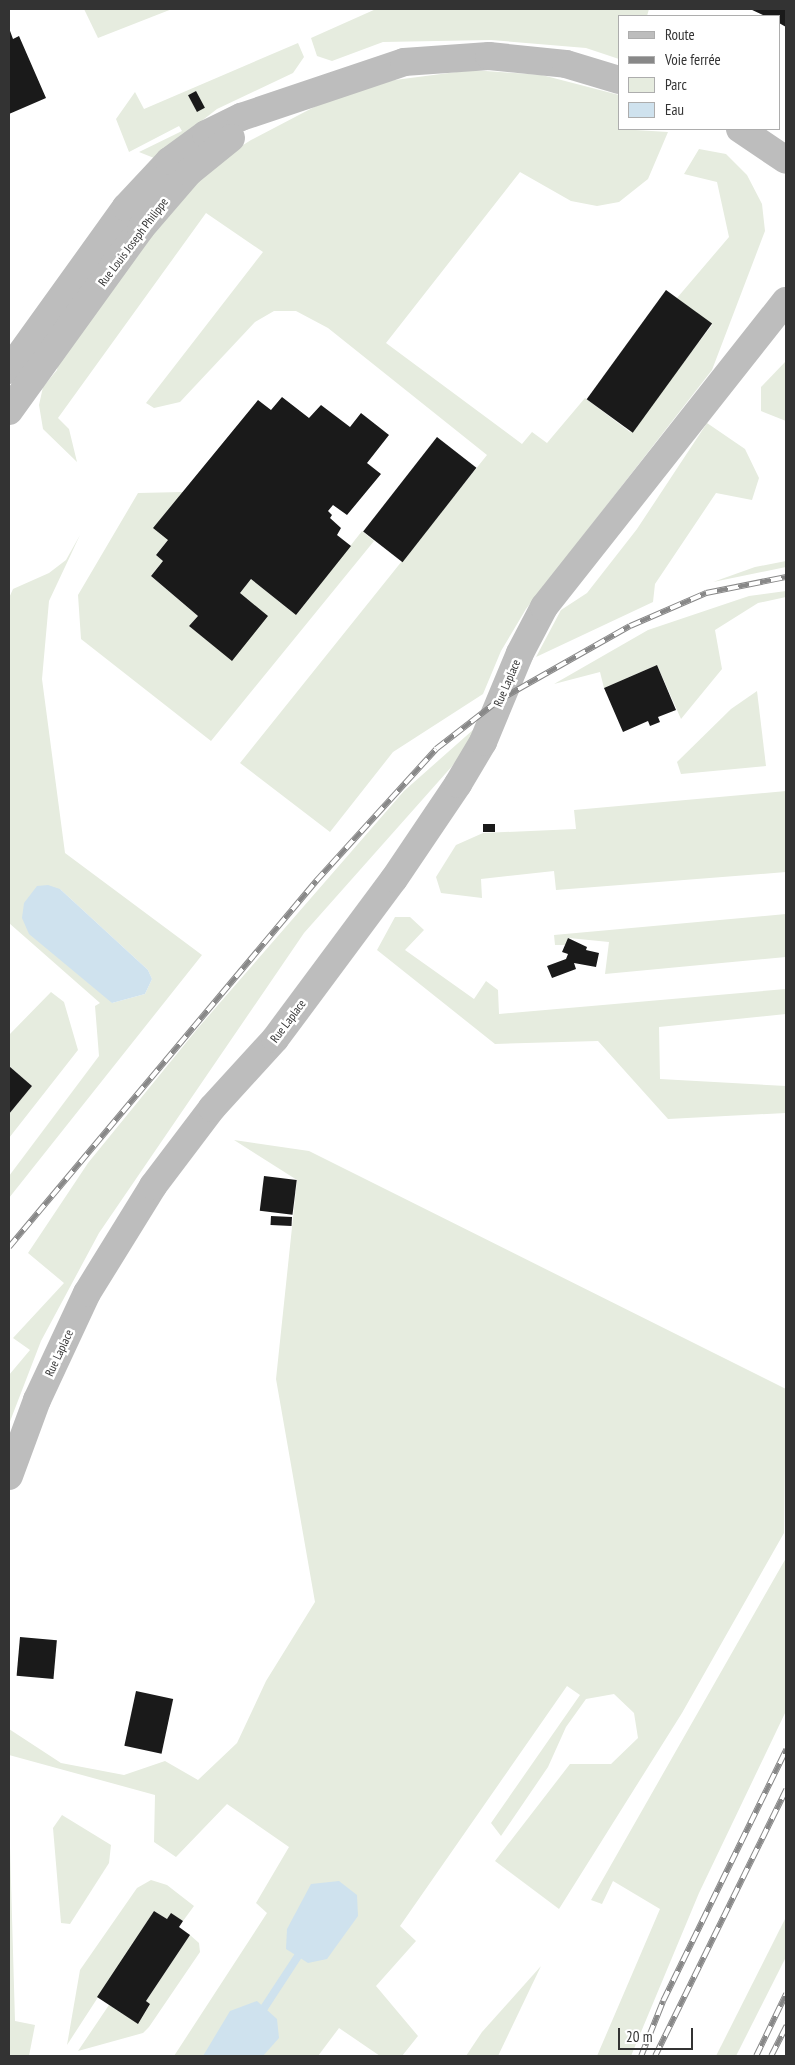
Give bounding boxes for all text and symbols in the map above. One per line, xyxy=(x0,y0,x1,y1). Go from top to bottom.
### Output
legend xyxy=(618,15,780,130)
text: Route xyxy=(665,25,695,44)
text: Voie ferrée xyxy=(665,50,721,69)
text: Parc xyxy=(665,75,687,94)
text: Eau xyxy=(665,100,684,119)
street label: Rue Louis Joseph Philippe xyxy=(95,195,171,289)
street label: Rue Laplace xyxy=(491,657,523,709)
street label: Rue Laplace xyxy=(267,997,309,1045)
street label: Rue Laplace xyxy=(42,1327,76,1379)
scale bar xyxy=(620,2018,695,2050)
text: 20 m xyxy=(626,2027,652,2046)

